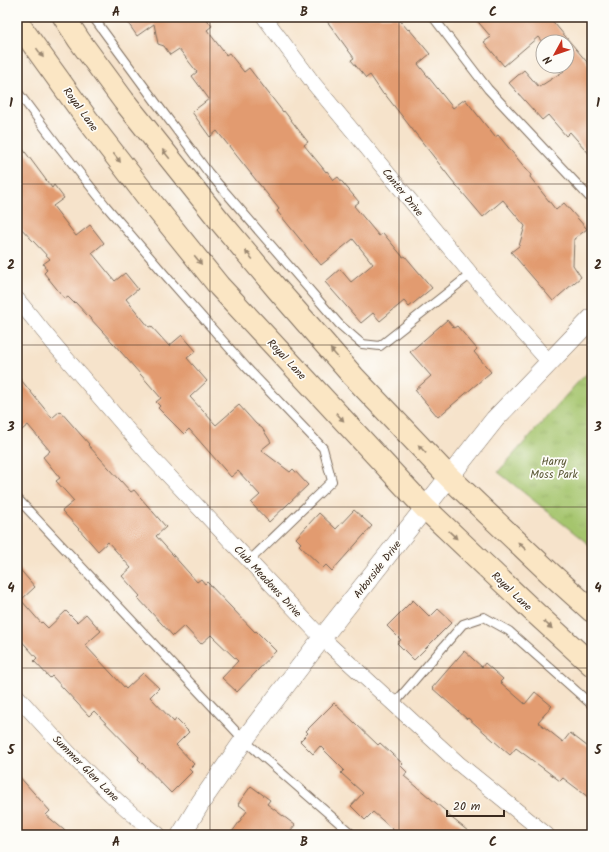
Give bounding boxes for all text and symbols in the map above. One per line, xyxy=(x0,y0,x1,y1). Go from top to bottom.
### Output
text: A xyxy=(112,2,120,23)
text: B xyxy=(300,2,308,23)
text: C xyxy=(489,2,497,23)
north arrow xyxy=(535,34,575,74)
one-way arrow xyxy=(36,48,44,59)
text: N xyxy=(539,51,557,68)
street label: Royal Lane xyxy=(58,84,102,135)
text: 1 xyxy=(9,93,13,114)
text: 1 xyxy=(596,93,600,114)
one-way arrow xyxy=(162,149,171,160)
one-way arrow xyxy=(113,152,121,163)
street label: Canter Drive xyxy=(377,164,427,221)
one-way arrow xyxy=(244,250,253,261)
one-way arrow xyxy=(193,254,202,265)
text: 2 xyxy=(7,255,15,276)
text: 2 xyxy=(594,255,602,276)
street label: Royal Lane xyxy=(262,335,310,384)
one-way arrow xyxy=(329,348,338,359)
one-way arrow xyxy=(336,412,345,422)
text: 3 xyxy=(6,417,15,438)
text: 3 xyxy=(593,417,602,438)
one-way arrow xyxy=(418,444,427,453)
park label: Harry Moss Park xyxy=(530,453,579,484)
one-way arrow xyxy=(448,530,458,540)
street label: Arborside Drive xyxy=(349,537,406,603)
street label: Club Meadows Drive xyxy=(229,541,306,622)
one-way arrow xyxy=(517,541,527,551)
street label: Royal Lane xyxy=(487,568,536,616)
text: 4 xyxy=(7,578,15,599)
text: 4 xyxy=(594,578,602,599)
one-way arrow xyxy=(542,620,553,629)
street label: Summer Glen Lane xyxy=(48,731,123,806)
text: 5 xyxy=(7,740,16,761)
text: 5 xyxy=(594,740,603,761)
scale bar xyxy=(447,792,504,818)
text: 20 m xyxy=(453,797,481,816)
text: A xyxy=(112,832,120,852)
text: B xyxy=(300,832,308,852)
text: C xyxy=(489,832,497,852)

